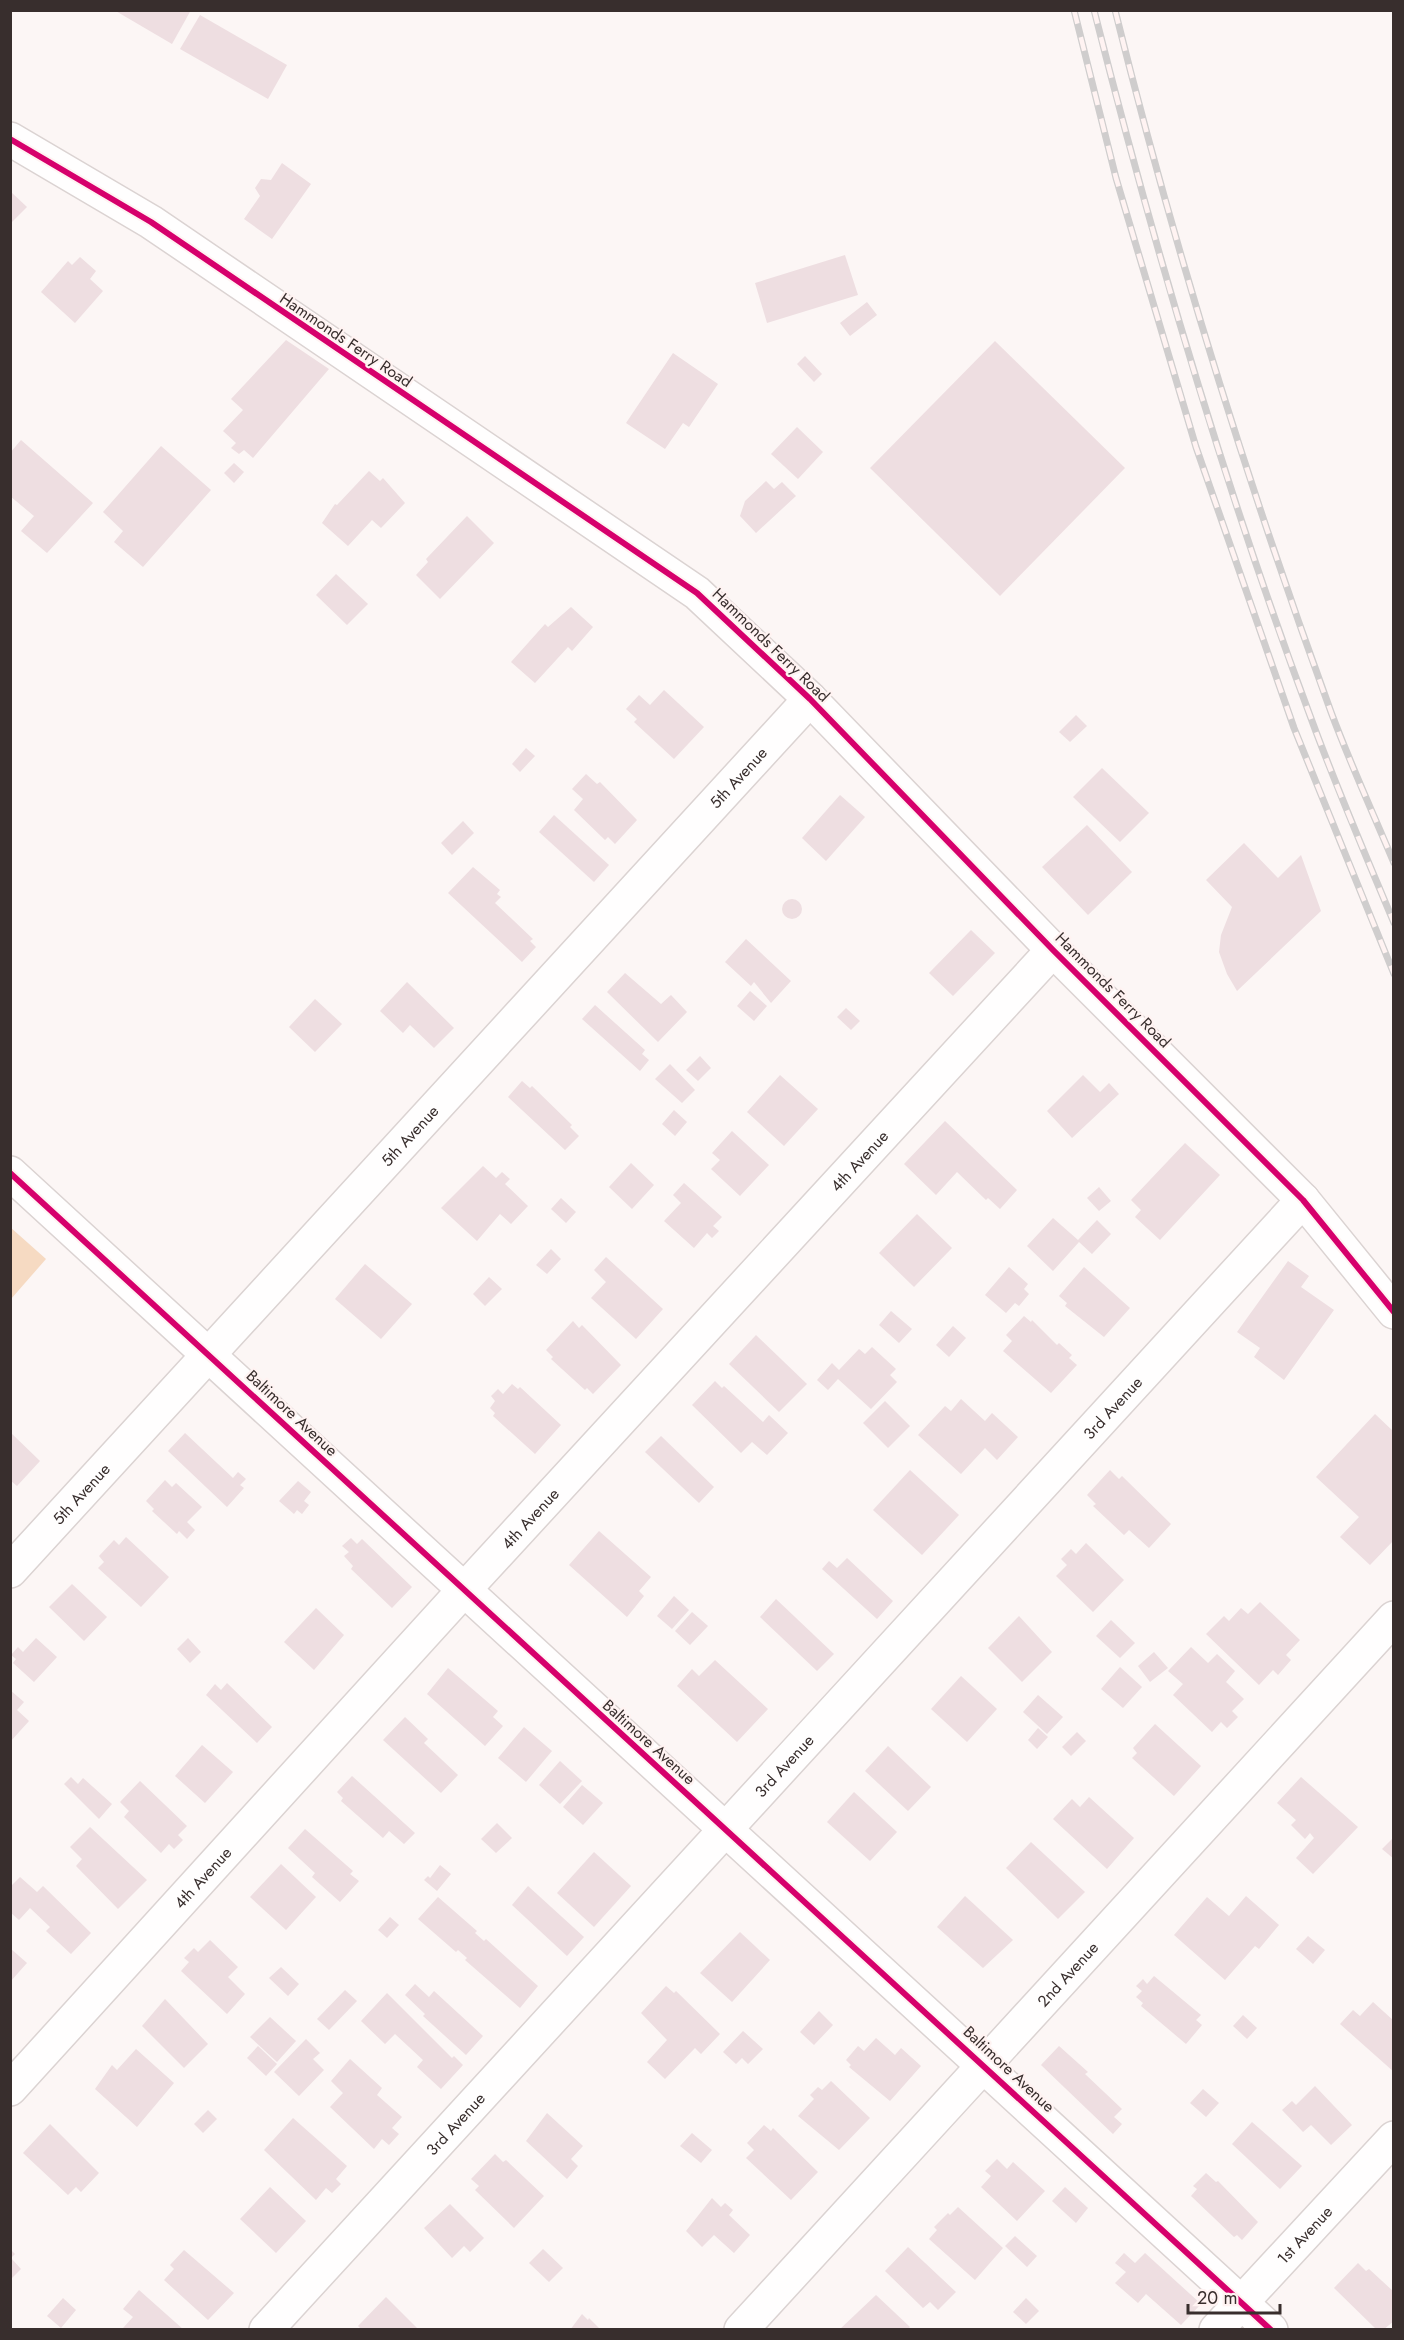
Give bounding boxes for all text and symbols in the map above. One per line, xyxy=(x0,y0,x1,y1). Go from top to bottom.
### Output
street label: Hammonds Ferry Road xyxy=(275,287,417,393)
street label: Hammonds Ferry Road xyxy=(707,583,835,707)
street label: 5th Avenue xyxy=(704,742,772,813)
street label: Hammonds Ferry Road xyxy=(1050,927,1176,1053)
street label: 5th Avenue xyxy=(375,1100,444,1171)
street label: 4th Avenue xyxy=(825,1125,893,1197)
street label: Baltimore Avenue xyxy=(241,1364,343,1462)
street label: 3rd Avenue xyxy=(1078,1371,1147,1444)
street label: 5th Avenue xyxy=(47,1458,115,1529)
street label: 4th Avenue xyxy=(496,1482,564,1554)
street label: Baltimore Avenue xyxy=(598,1694,700,1790)
street label: 3rd Avenue xyxy=(749,1729,819,1802)
street label: 4th Avenue xyxy=(168,1841,237,1913)
street label: 2nd Avenue xyxy=(1031,1936,1103,2012)
street label: Baltimore Avenue xyxy=(958,2020,1060,2118)
street label: 3rd Avenue xyxy=(420,2087,490,2160)
street label: 1st Avenue xyxy=(1271,2200,1337,2269)
scale bar xyxy=(1188,2277,1280,2315)
text: 20 m xyxy=(1197,2285,1237,2311)

